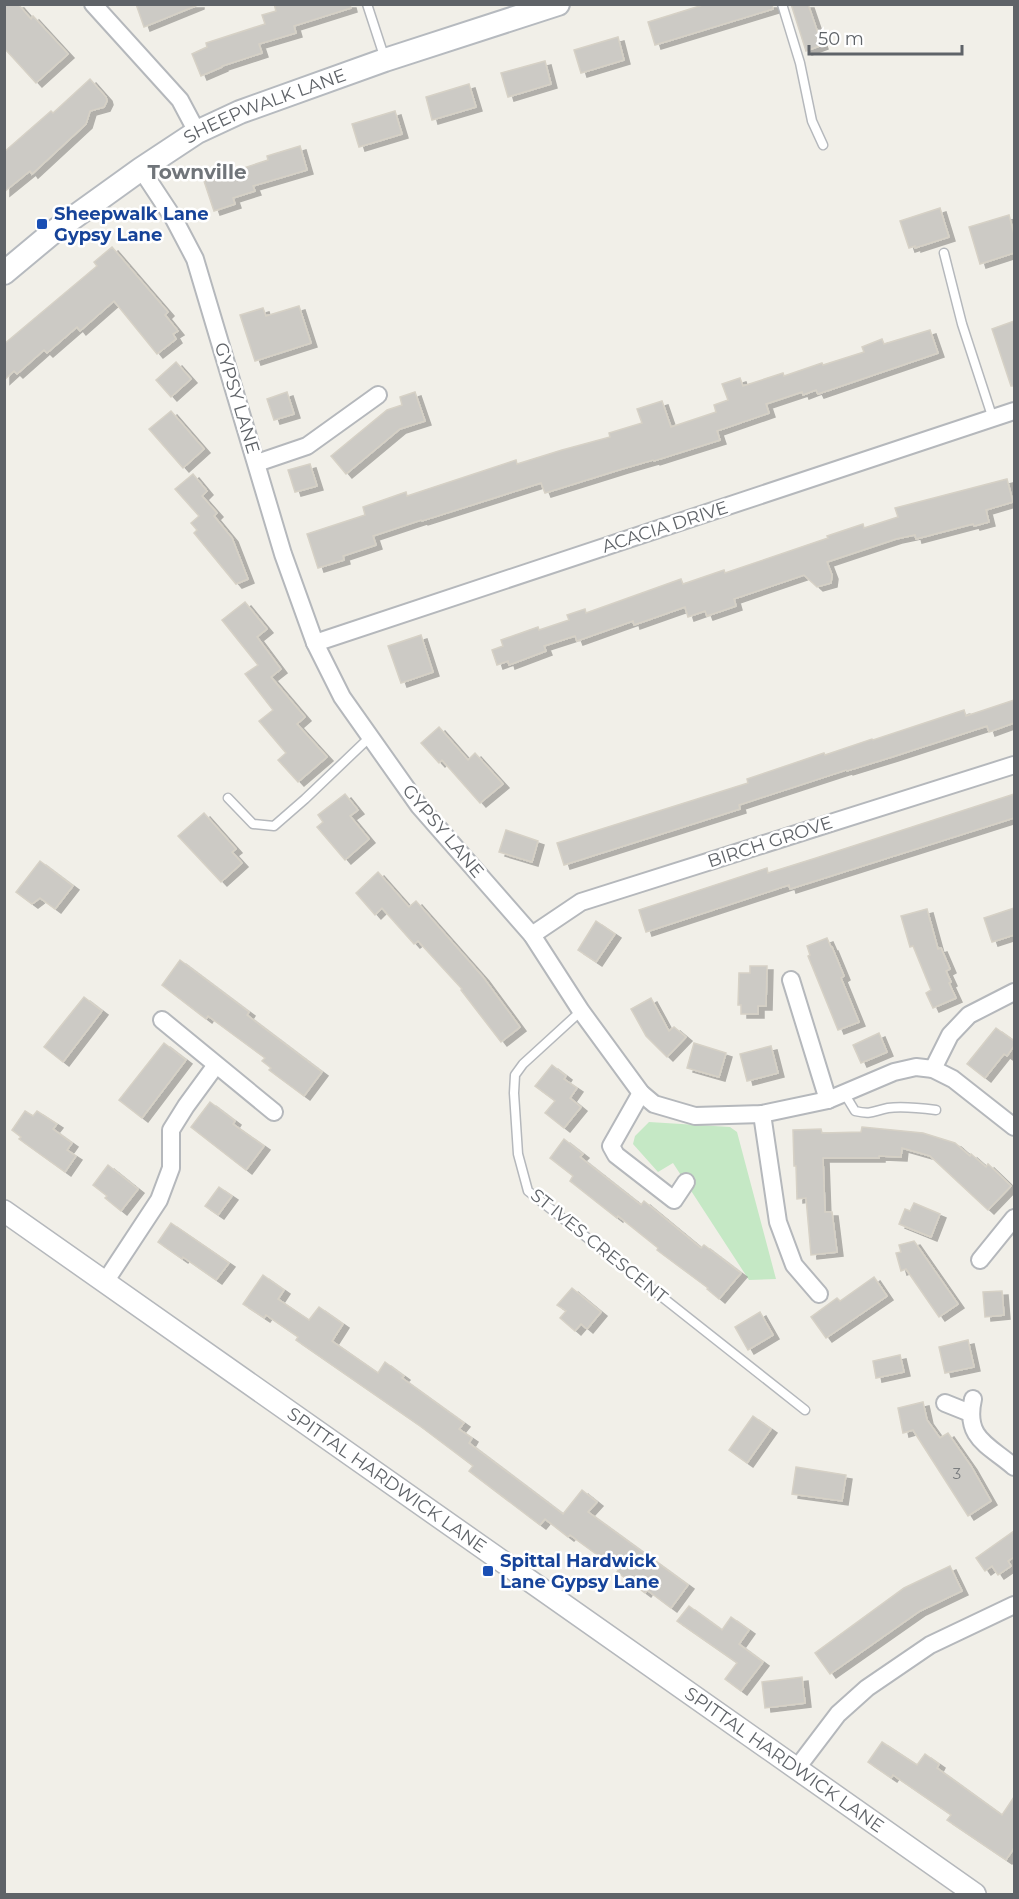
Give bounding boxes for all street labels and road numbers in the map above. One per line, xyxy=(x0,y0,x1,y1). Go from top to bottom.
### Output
street label: SHEEPWALK LANE xyxy=(179,64,349,149)
street label: GYPSY LANE xyxy=(210,340,264,456)
street label: ACACIA DRIVE xyxy=(599,496,731,558)
street label: GYPSY LANE xyxy=(398,780,488,882)
street label: BIRCH GROVE xyxy=(705,811,835,873)
street label: ST IVES CRESCENT xyxy=(526,1184,672,1308)
street label: SPITTAL HARDWICK LANE xyxy=(283,1403,491,1558)
street label: SPITTAL HARDWICK LANE xyxy=(680,1682,888,1837)

